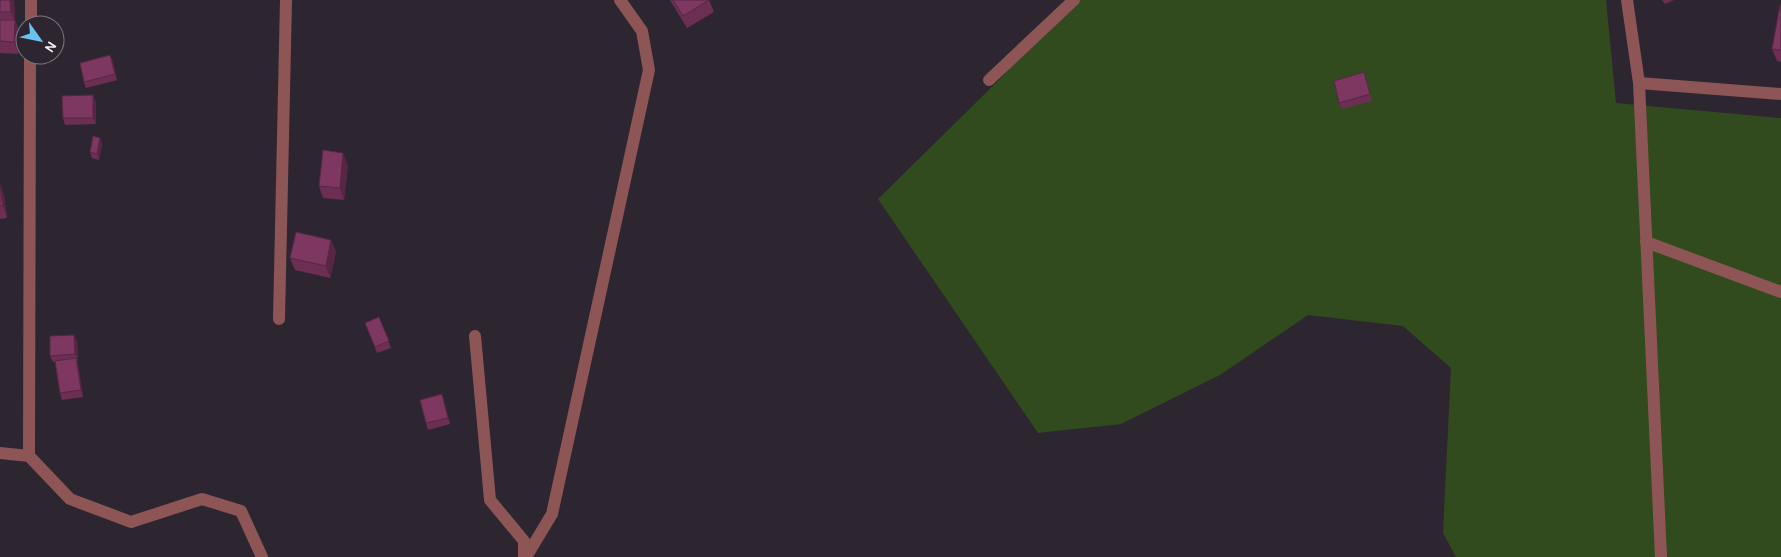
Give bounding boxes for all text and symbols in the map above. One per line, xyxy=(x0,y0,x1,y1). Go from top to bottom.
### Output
north arrow xyxy=(15,15,65,65)
text: N xyxy=(41,38,60,56)

